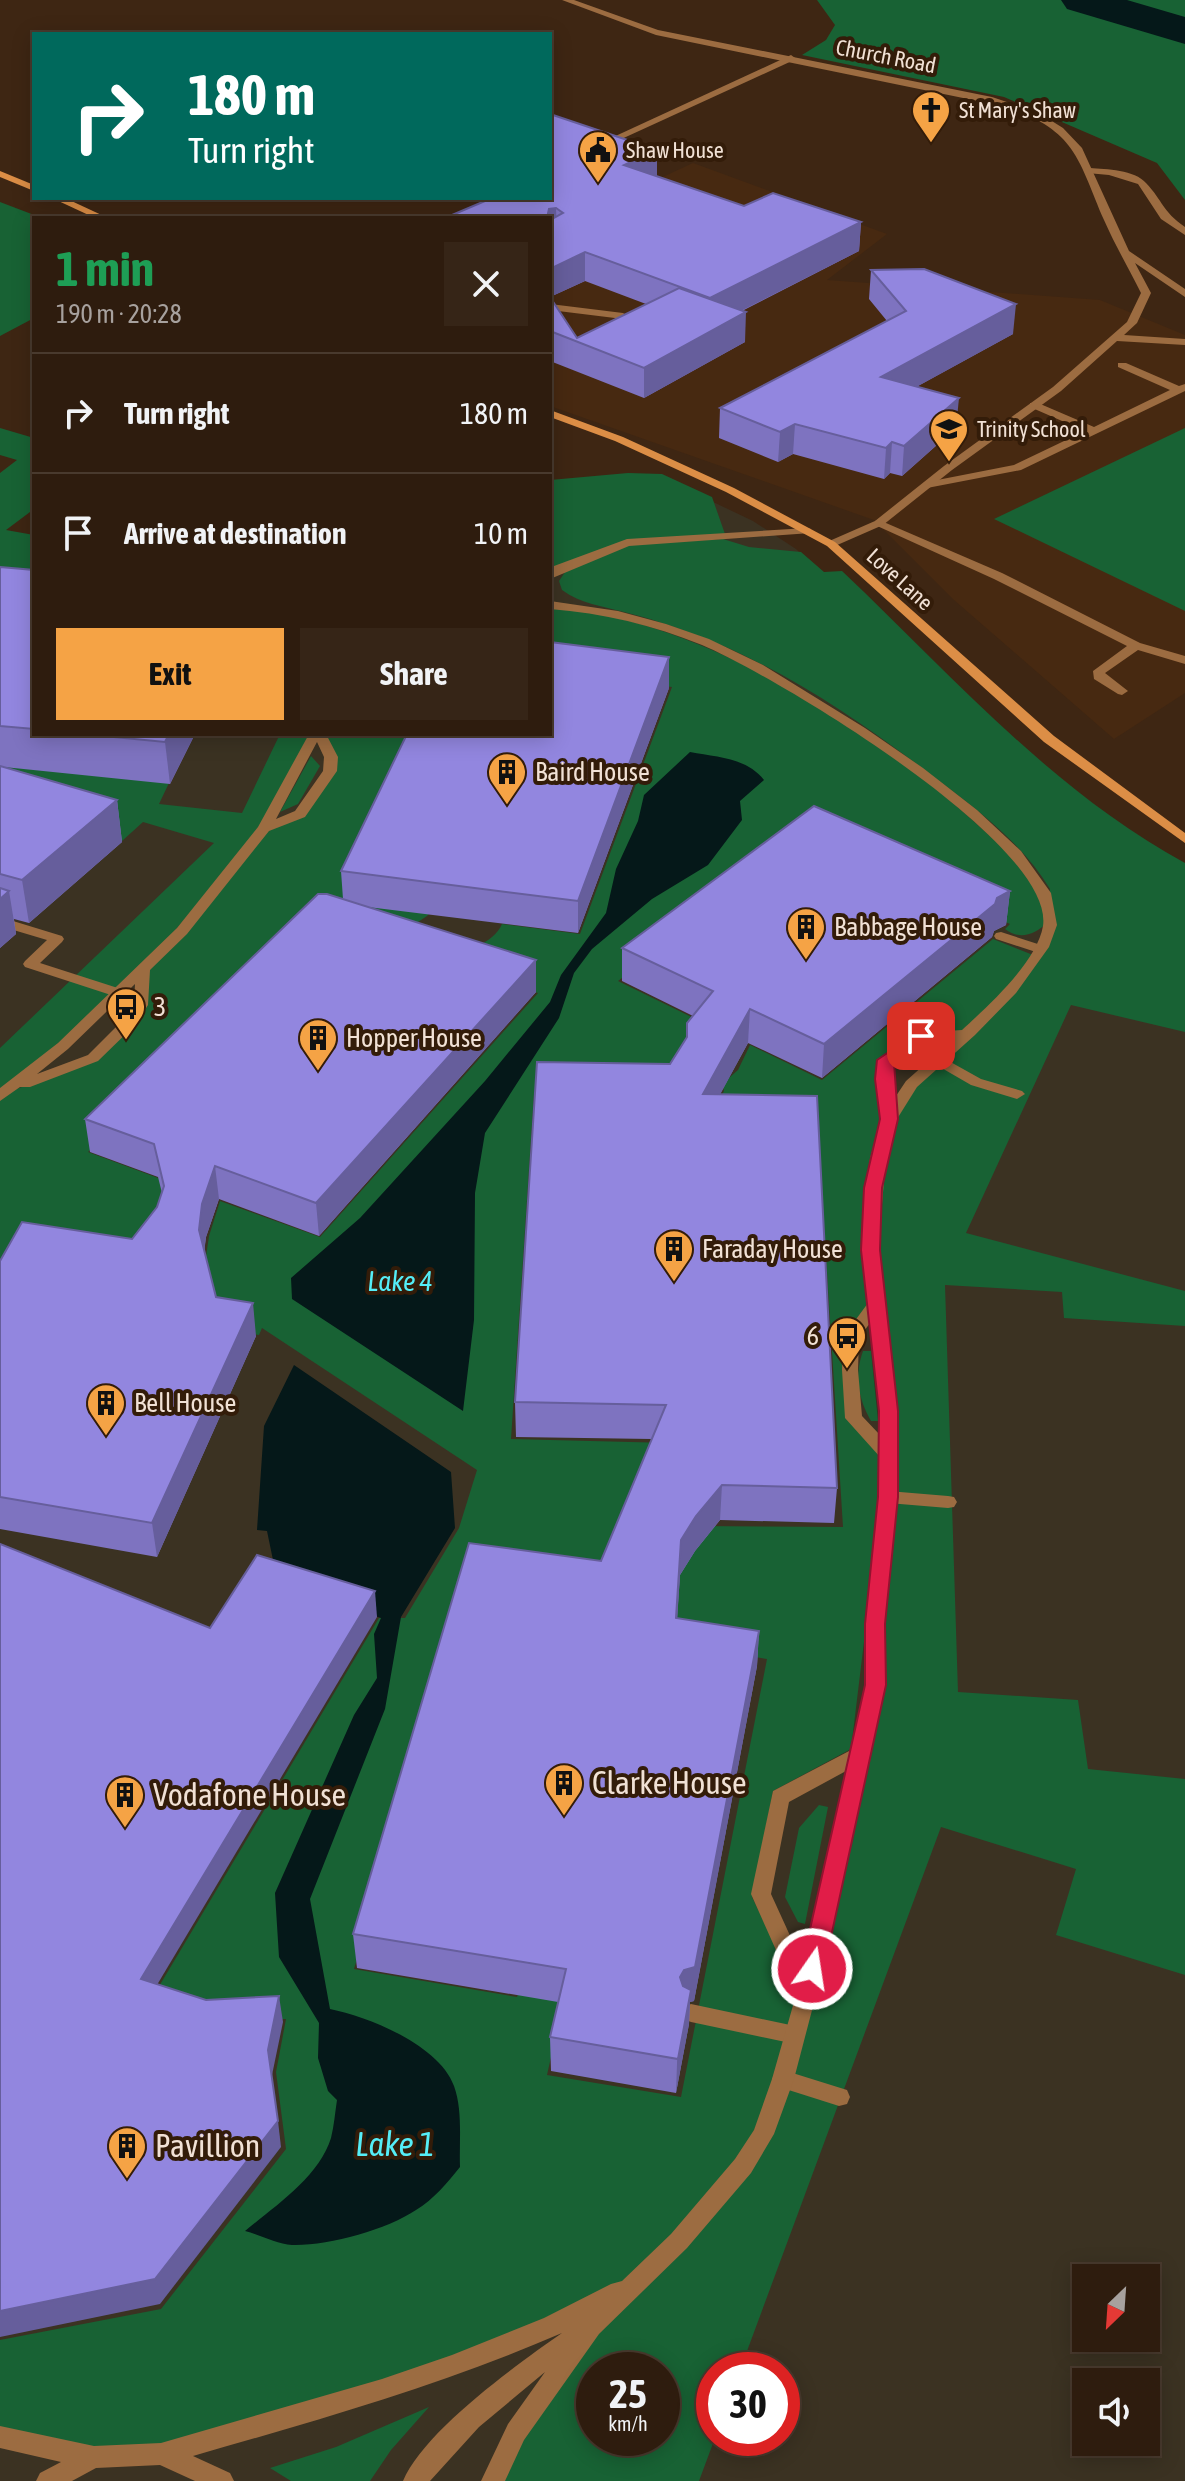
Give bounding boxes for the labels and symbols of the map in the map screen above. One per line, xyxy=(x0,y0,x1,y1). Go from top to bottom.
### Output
street label: Church Road xyxy=(834,34,938,78)
church icon: St Mary's Shaw xyxy=(910,89,952,144)
place label: St Mary's Shaw xyxy=(959,97,1076,123)
public building icon: Shaw House xyxy=(577,129,619,184)
place label: Shaw House xyxy=(626,137,724,163)
school or university icon: Trinity School xyxy=(928,408,970,463)
place label: Trinity School xyxy=(977,416,1086,442)
street label: Love Lane xyxy=(862,543,938,615)
building icon: Baird House xyxy=(486,751,528,806)
place label: Baird House xyxy=(535,757,650,787)
building icon: Babbage House xyxy=(785,906,827,961)
place label: Babbage House xyxy=(834,912,982,942)
bus stop icon: 3 xyxy=(105,986,147,1041)
place label: 3 xyxy=(154,992,166,1022)
pin xyxy=(887,1002,955,1070)
building icon: Hopper House xyxy=(297,1017,339,1072)
place label: Hopper House xyxy=(346,1023,482,1053)
building icon: Faraday House xyxy=(653,1228,695,1283)
place label: Faraday House xyxy=(702,1234,843,1264)
water label: Lake 4 xyxy=(367,1265,433,1297)
bus stop icon: 6 xyxy=(826,1315,868,1370)
place label: 6 xyxy=(807,1321,819,1351)
building icon: Bell House xyxy=(85,1382,127,1437)
place label: Bell House xyxy=(134,1388,236,1418)
building icon: Clarke House xyxy=(543,1762,585,1817)
place label: Clarke House xyxy=(592,1764,746,1801)
building icon: Vodafone House xyxy=(104,1774,146,1829)
place label: Vodafone House xyxy=(153,1776,346,1813)
position arrow xyxy=(770,1927,854,2011)
water label: Lake 1 xyxy=(355,2124,435,2163)
building icon: Pavillion xyxy=(106,2125,148,2180)
place label: Pavillion xyxy=(155,2127,260,2164)
north arrow xyxy=(1072,2264,1160,2352)
speed limit sign: 30 xyxy=(696,2352,800,2456)

